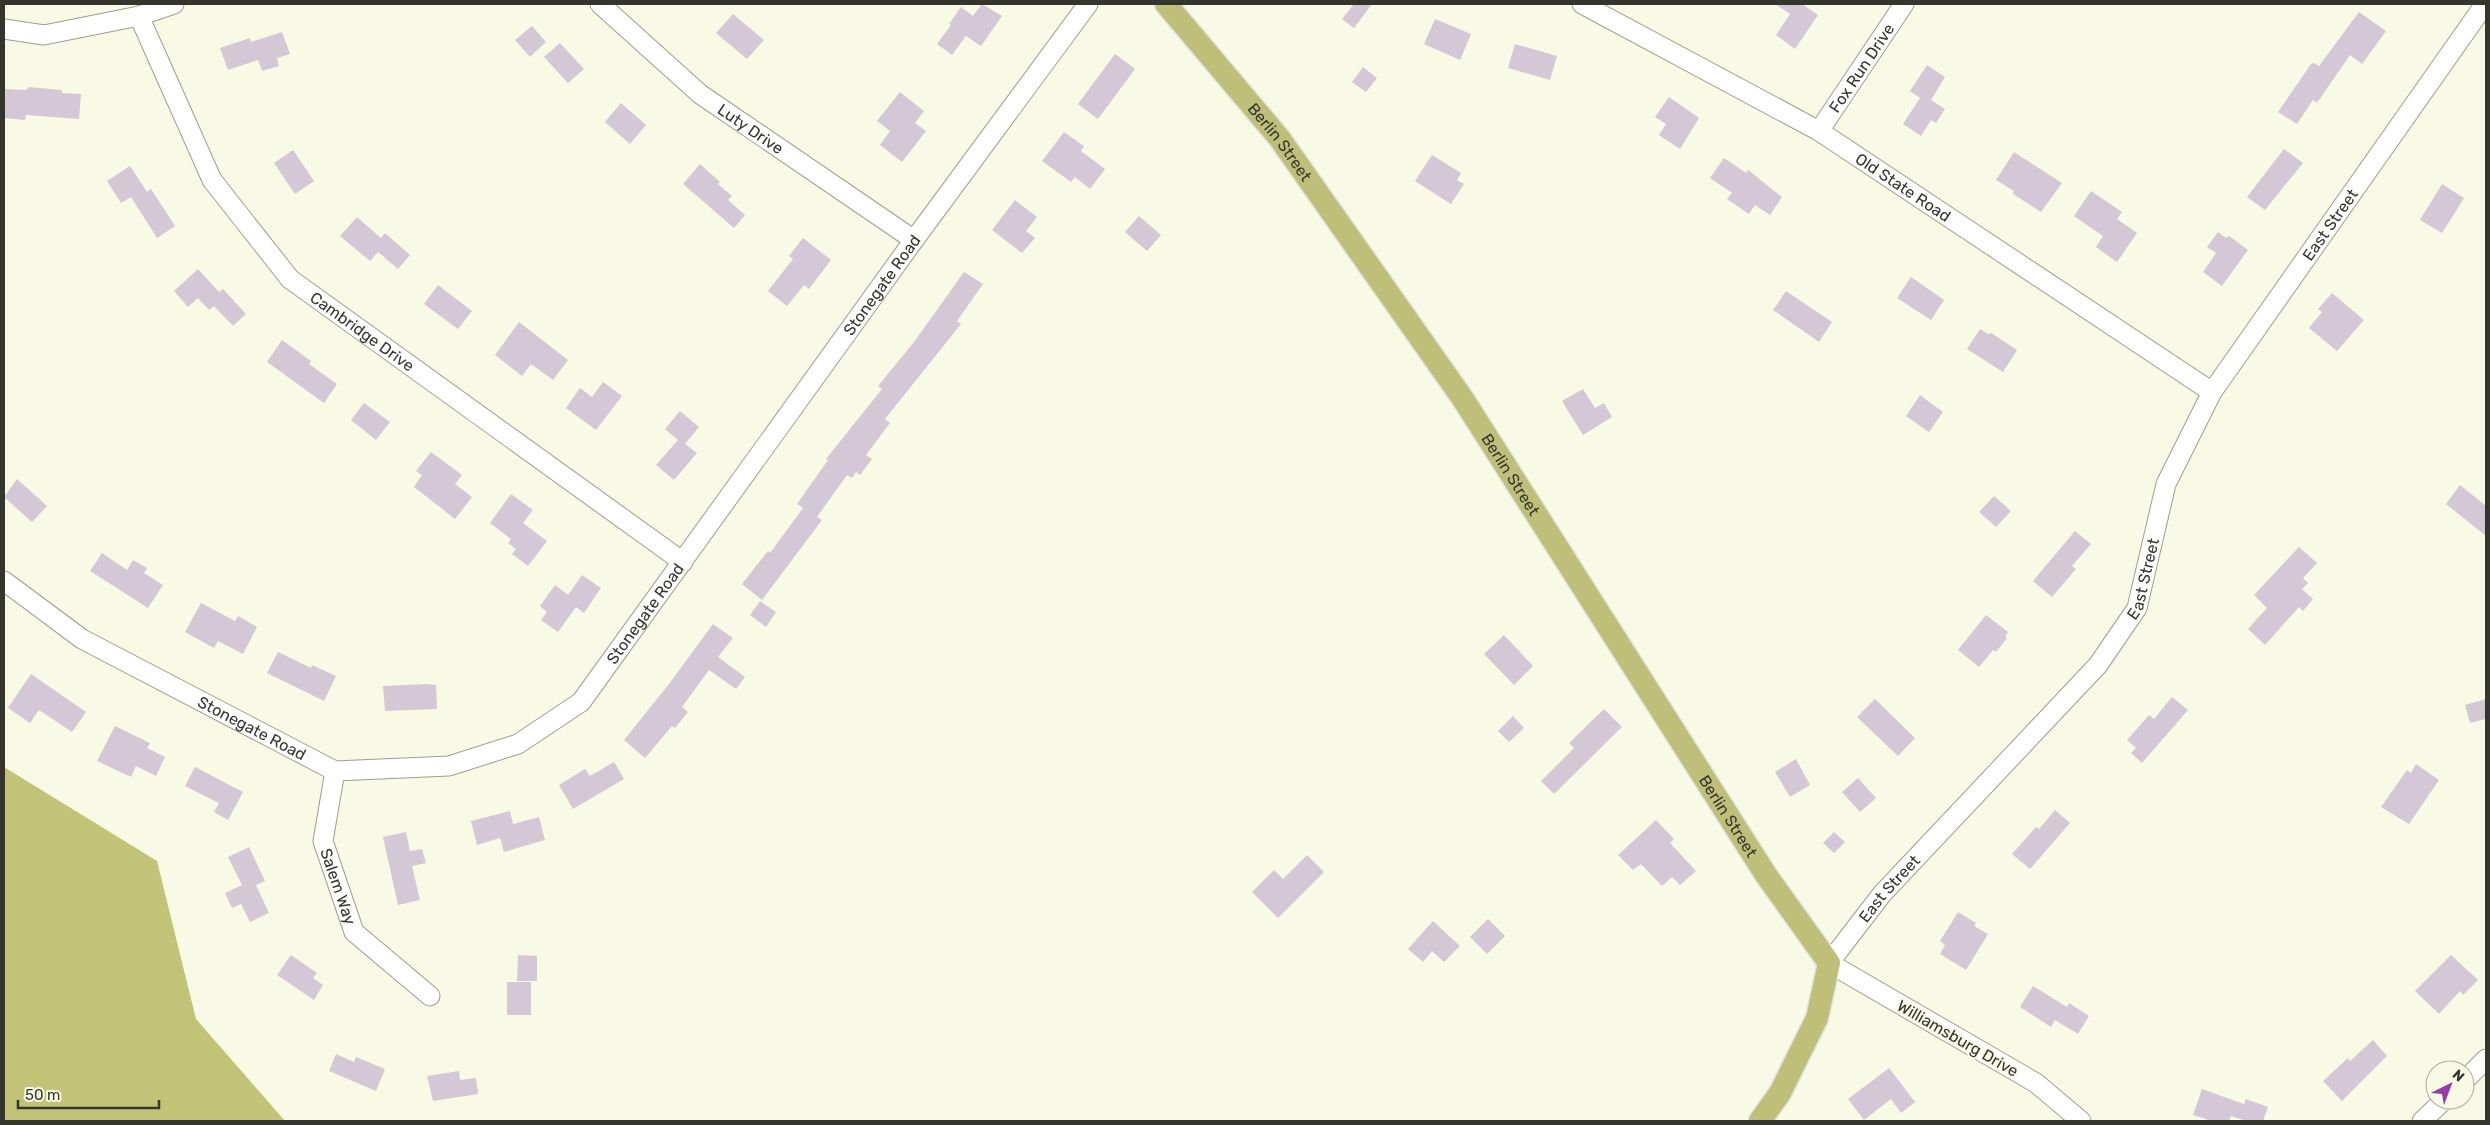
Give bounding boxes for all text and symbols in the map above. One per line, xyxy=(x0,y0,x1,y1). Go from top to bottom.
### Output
street label: Fox Run Drive xyxy=(1825,20,1898,116)
street label: Berlin Street xyxy=(1244,99,1316,185)
street label: Luty Drive xyxy=(714,100,787,158)
street label: Old State Road xyxy=(1852,149,1954,226)
street label: East Street xyxy=(2299,185,2362,264)
street label: Stonegate Road xyxy=(839,231,925,339)
street label: Cambridge Drive xyxy=(307,288,418,376)
street label: Berlin Street xyxy=(1477,430,1544,519)
street label: East Street xyxy=(2123,536,2163,623)
street label: Stonegate Road xyxy=(603,560,688,668)
street label: Stonegate Road xyxy=(194,692,309,764)
street label: Berlin Street xyxy=(1695,772,1761,861)
street label: Salem Way xyxy=(316,846,360,927)
street label: East Street xyxy=(1855,851,1924,926)
street label: Williamsburg Drive xyxy=(1894,996,2022,1081)
north arrow xyxy=(2425,1060,2475,1110)
text: N xyxy=(2449,1066,2468,1085)
scale bar xyxy=(18,1078,159,1110)
text: 50 m xyxy=(25,1086,60,1104)

